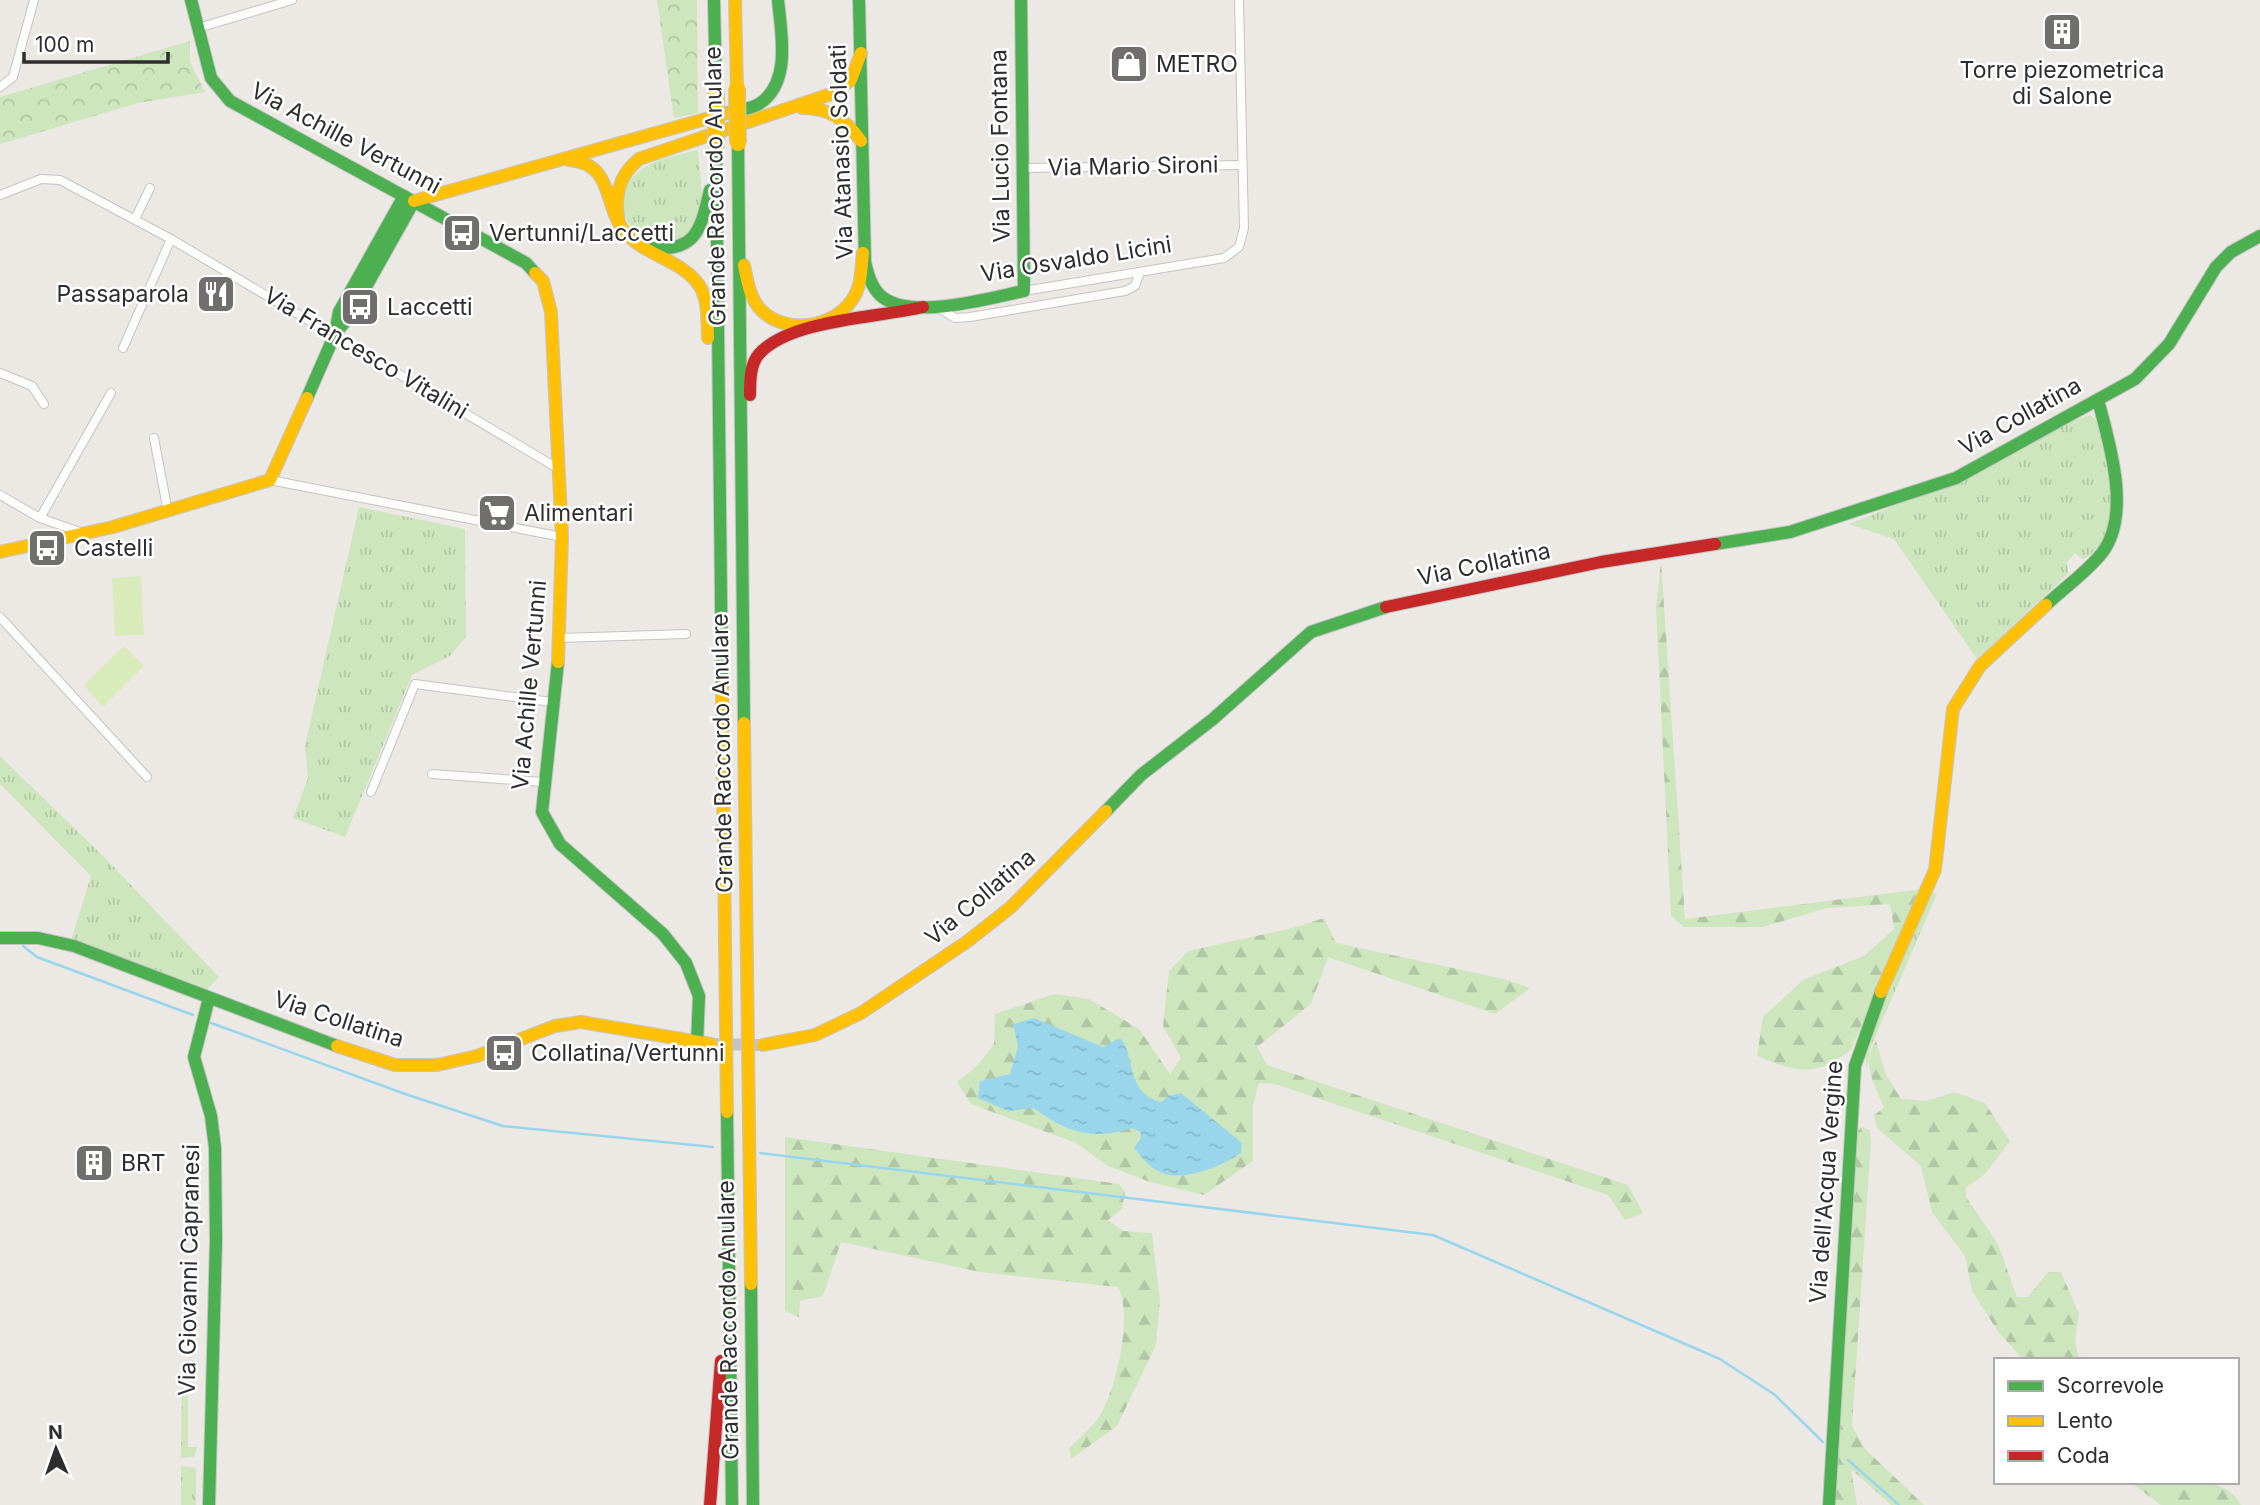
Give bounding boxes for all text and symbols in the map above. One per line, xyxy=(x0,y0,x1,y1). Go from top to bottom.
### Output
building icon: Torre piezometrica di Salone xyxy=(2041,11,2083,53)
scale bar xyxy=(24,21,168,65)
text: 100 m xyxy=(35,32,94,57)
shop icon: METRO xyxy=(1108,43,1150,85)
street label: Via Atanasio Soldati xyxy=(823,44,859,260)
street label: Grande Raccordo Anulare xyxy=(699,46,731,326)
street label: Via Lucio Fontana xyxy=(984,49,1016,243)
place label: METRO xyxy=(1156,50,1238,78)
place label: Torre piezometrica di Salone xyxy=(1960,56,2164,110)
street label: Via Achille Vertunni xyxy=(246,76,446,200)
street label: Via Mario Sironi xyxy=(1047,151,1219,181)
bus stop icon: Vertunni/Laccetti xyxy=(441,212,483,254)
place label: Vertunni/Laccetti xyxy=(489,219,674,247)
street label: Via Osvaldo Licini xyxy=(979,230,1173,288)
restaurant icon: Passaparola xyxy=(195,273,237,315)
place label: Passaparola xyxy=(56,280,189,308)
street label: Via Francesco Vitalini xyxy=(259,281,473,425)
bus stop icon: Laccetti xyxy=(339,286,381,328)
place label: Laccetti xyxy=(387,293,473,321)
street label: Via Collatina xyxy=(1954,371,2086,461)
supermarket icon: Alimentari xyxy=(476,492,518,534)
place label: Alimentari xyxy=(524,499,633,527)
bus stop icon: Castelli xyxy=(26,527,68,569)
place label: Castelli xyxy=(74,534,153,562)
street label: Via Collatina xyxy=(1415,536,1553,592)
street label: Via Achille Vertunni xyxy=(506,579,552,791)
street label: Grande Raccordo Anulare xyxy=(706,613,738,893)
street label: Via Collatina xyxy=(919,843,1041,951)
street label: Via Collatina xyxy=(270,985,408,1053)
bus stop icon: Collatina/Vertunni xyxy=(483,1032,525,1074)
place label: Collatina/Vertunni xyxy=(531,1039,725,1067)
street label: Via dell'Acqua Vergine xyxy=(1804,1059,1848,1305)
building icon: BRT xyxy=(73,1142,115,1184)
street label: Via Giovanni Capranesi xyxy=(173,1144,205,1396)
place label: BRT xyxy=(121,1149,166,1177)
street label: Grande Raccordo Anulare xyxy=(712,1180,744,1460)
legend xyxy=(1994,1358,2239,1484)
text: Scorrevole xyxy=(2057,1373,2164,1398)
text: Lento xyxy=(2057,1408,2113,1433)
north arrow xyxy=(21,1414,91,1484)
text: N xyxy=(48,1421,63,1444)
text: Coda xyxy=(2057,1443,2110,1468)

